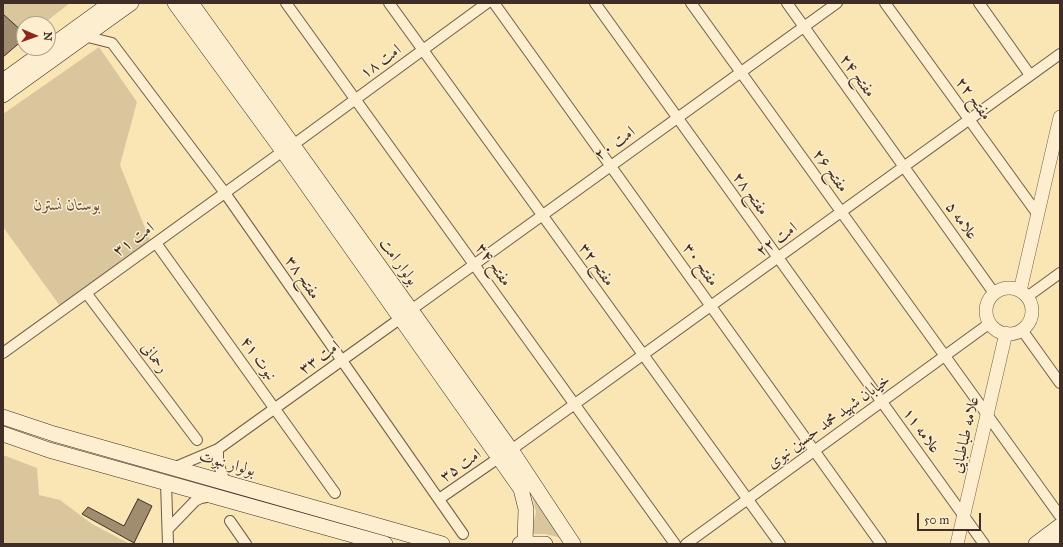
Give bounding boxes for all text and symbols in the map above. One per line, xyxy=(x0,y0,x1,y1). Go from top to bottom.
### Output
north arrow xyxy=(16,16,56,56)
text: N xyxy=(41,32,54,41)
street label: امت ۱۸ xyxy=(357,41,405,83)
street label: مفتح ۲۴ xyxy=(835,51,879,101)
street label: مفتح ۲۲ xyxy=(951,74,995,124)
street label: امت ۲۰ xyxy=(591,123,639,165)
street label: مفتح ۲۶ xyxy=(808,146,852,196)
street label: مفتح ۲۸ xyxy=(728,169,772,219)
park label: بوستان نسترن xyxy=(33,196,101,216)
street label: علامه ۵ xyxy=(941,198,981,244)
street label: امت ۳۱ xyxy=(110,219,158,261)
street label: امت ۲۲ xyxy=(753,219,801,261)
street label: بولوار امت xyxy=(374,235,422,289)
street label: مفتح ۳۴ xyxy=(471,240,515,290)
street label: مفتح ۳۲ xyxy=(574,240,618,290)
street label: مفتح ۳۰ xyxy=(678,240,722,290)
street label: مفتح ۳۸ xyxy=(280,253,324,303)
street label: نبوت ۴۱ xyxy=(236,333,280,385)
street label: امت ۳۳ xyxy=(296,337,344,379)
street label: رحمانی xyxy=(136,339,172,377)
street label: خیابان شهید محمد حسین نبوی xyxy=(764,371,894,473)
street label: علامه طباطبایی xyxy=(948,395,984,475)
street label: علامه ۱۱ xyxy=(898,404,944,458)
street label: امت ۳۵ xyxy=(437,445,485,487)
street label: بولوار نبوت xyxy=(197,447,257,481)
scale bar xyxy=(919,505,983,531)
text: 50 m xyxy=(924,513,949,527)

